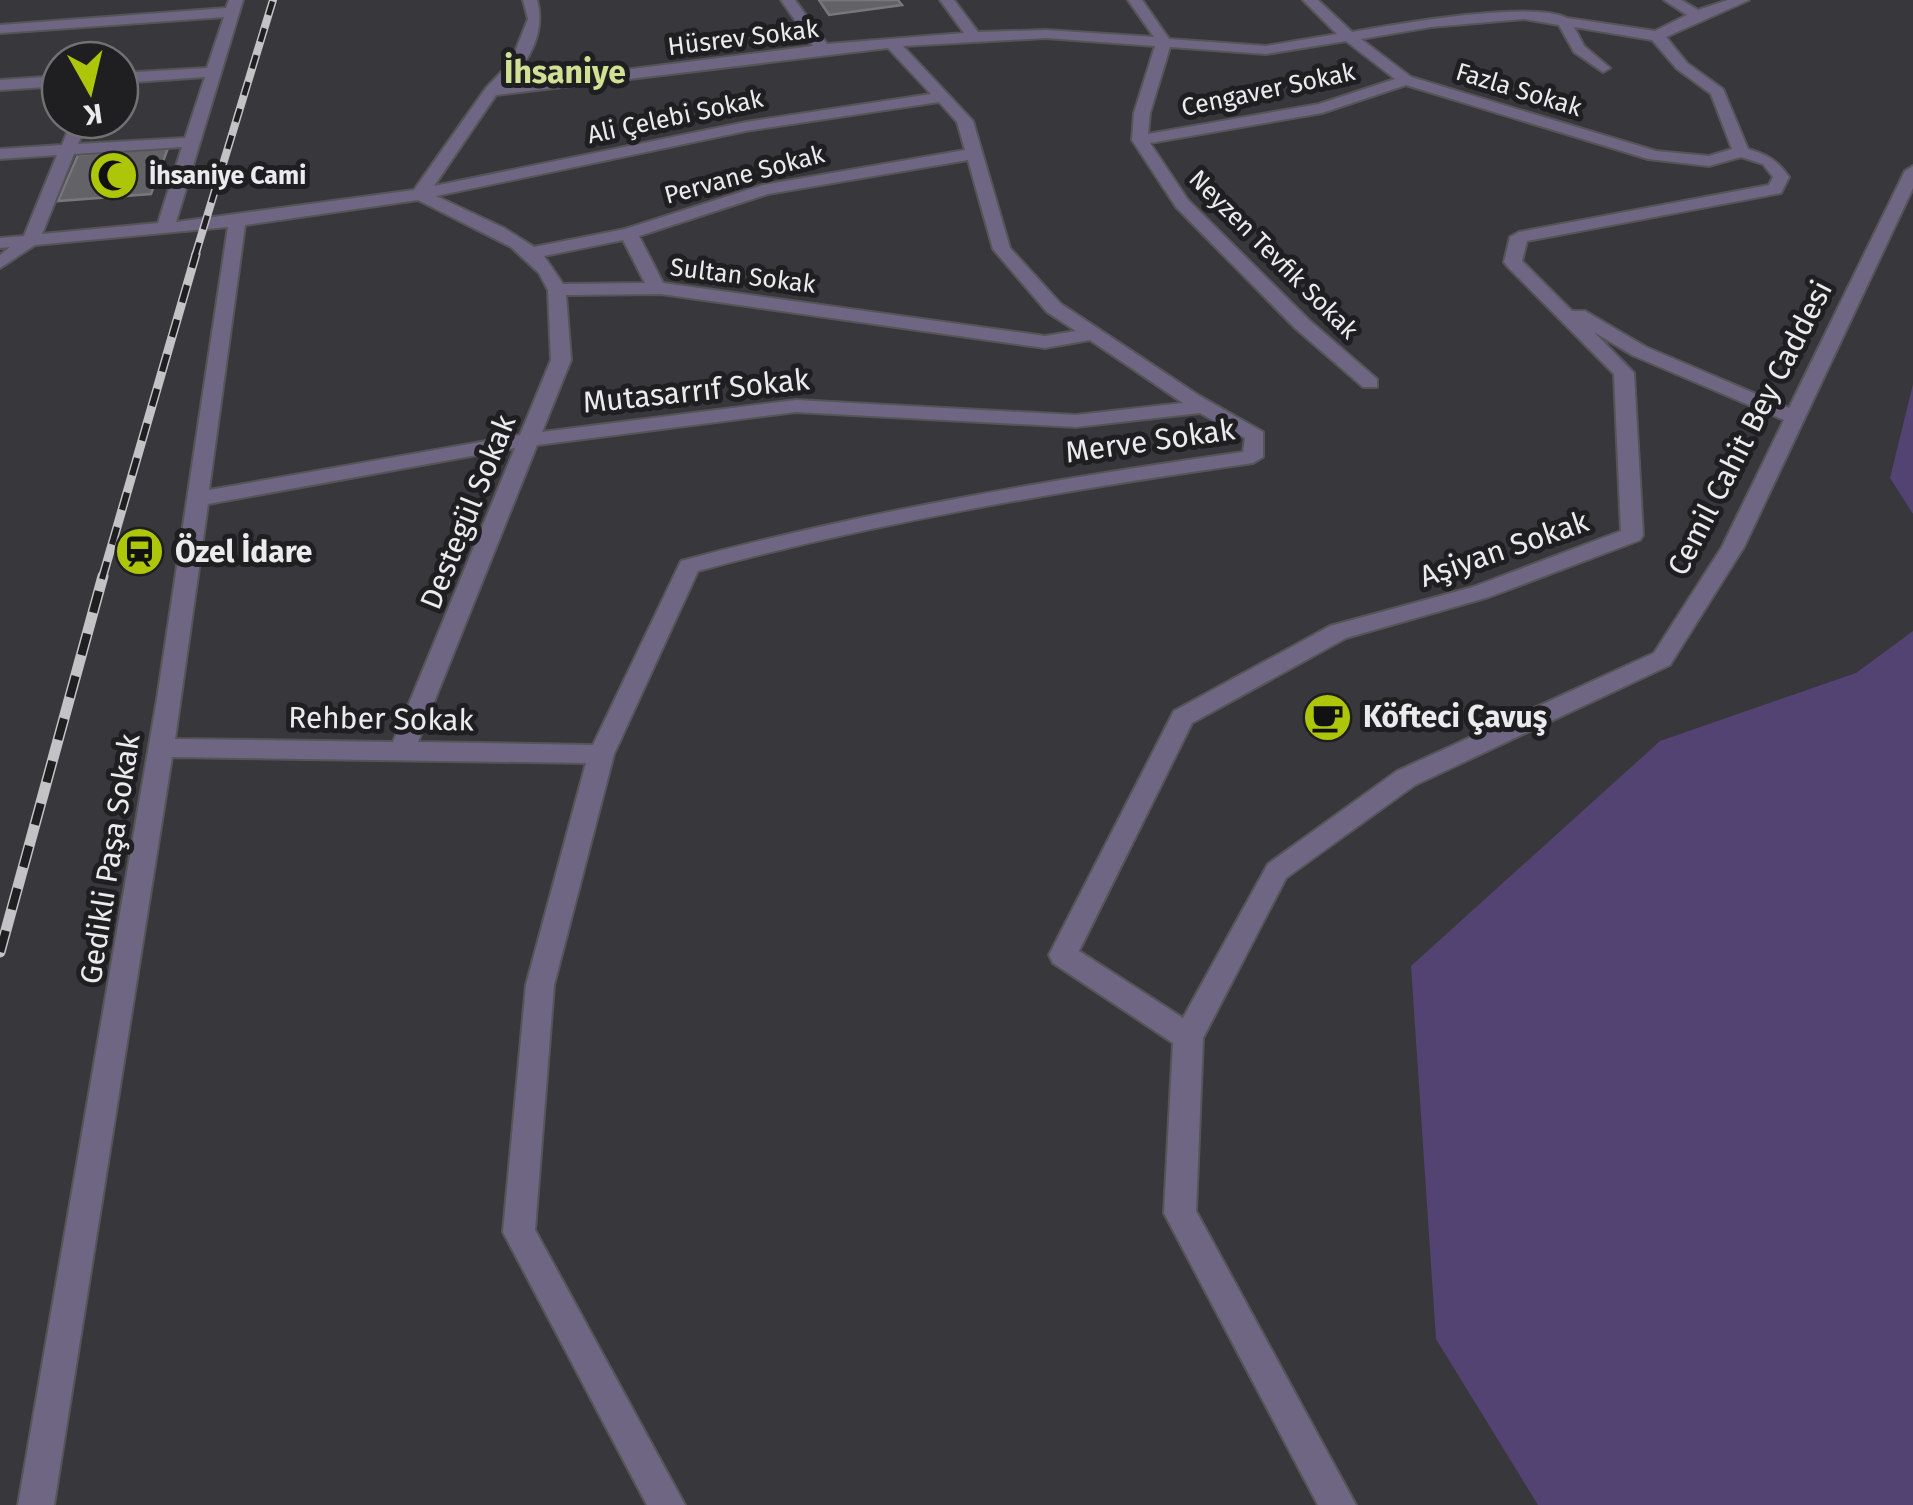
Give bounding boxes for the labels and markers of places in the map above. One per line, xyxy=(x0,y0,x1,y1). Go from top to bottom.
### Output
mosque icon: İhsaniye Cami xyxy=(88,149,140,201)
place label: İhsaniye Cami xyxy=(149,160,306,191)
station icon: Özel İdare xyxy=(114,526,166,578)
place label: Özel İdare xyxy=(175,533,312,570)
cafe icon: Köfteci Çavuş xyxy=(1302,691,1354,743)
place label: Köfteci Çavuş xyxy=(1363,699,1547,736)

